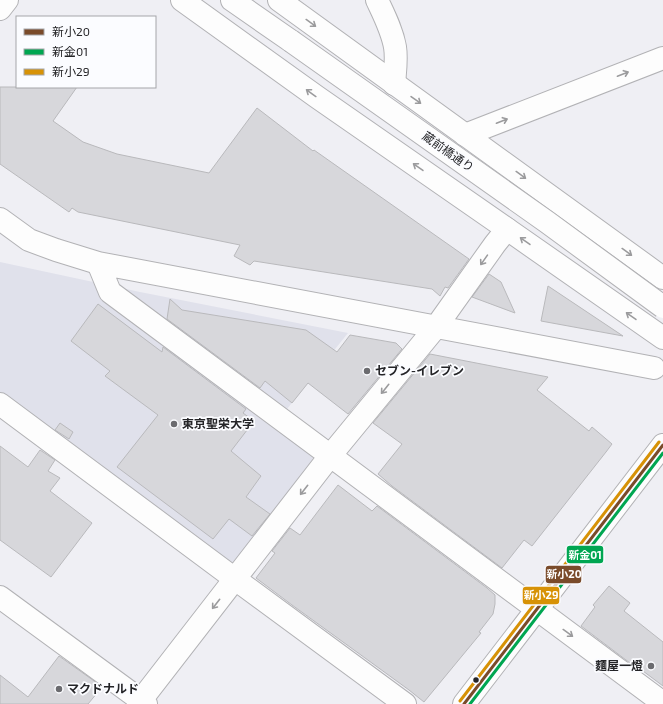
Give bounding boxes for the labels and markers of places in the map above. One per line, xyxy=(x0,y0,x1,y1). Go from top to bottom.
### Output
place label: セブン-イレブン xyxy=(375,363,464,377)
marker: セブン-イレブン xyxy=(362,366,372,376)
place label: 東京聖栄大学 xyxy=(182,416,254,430)
marker: 東京聖栄大学 xyxy=(169,419,179,429)
place label: 麵屋一燈 xyxy=(595,658,643,672)
marker: 麵屋一燈 xyxy=(646,661,656,671)
unlabelled marker xyxy=(471,675,481,685)
place label: マクドナルド xyxy=(67,681,139,695)
marker: マクドナルド xyxy=(54,684,64,694)

